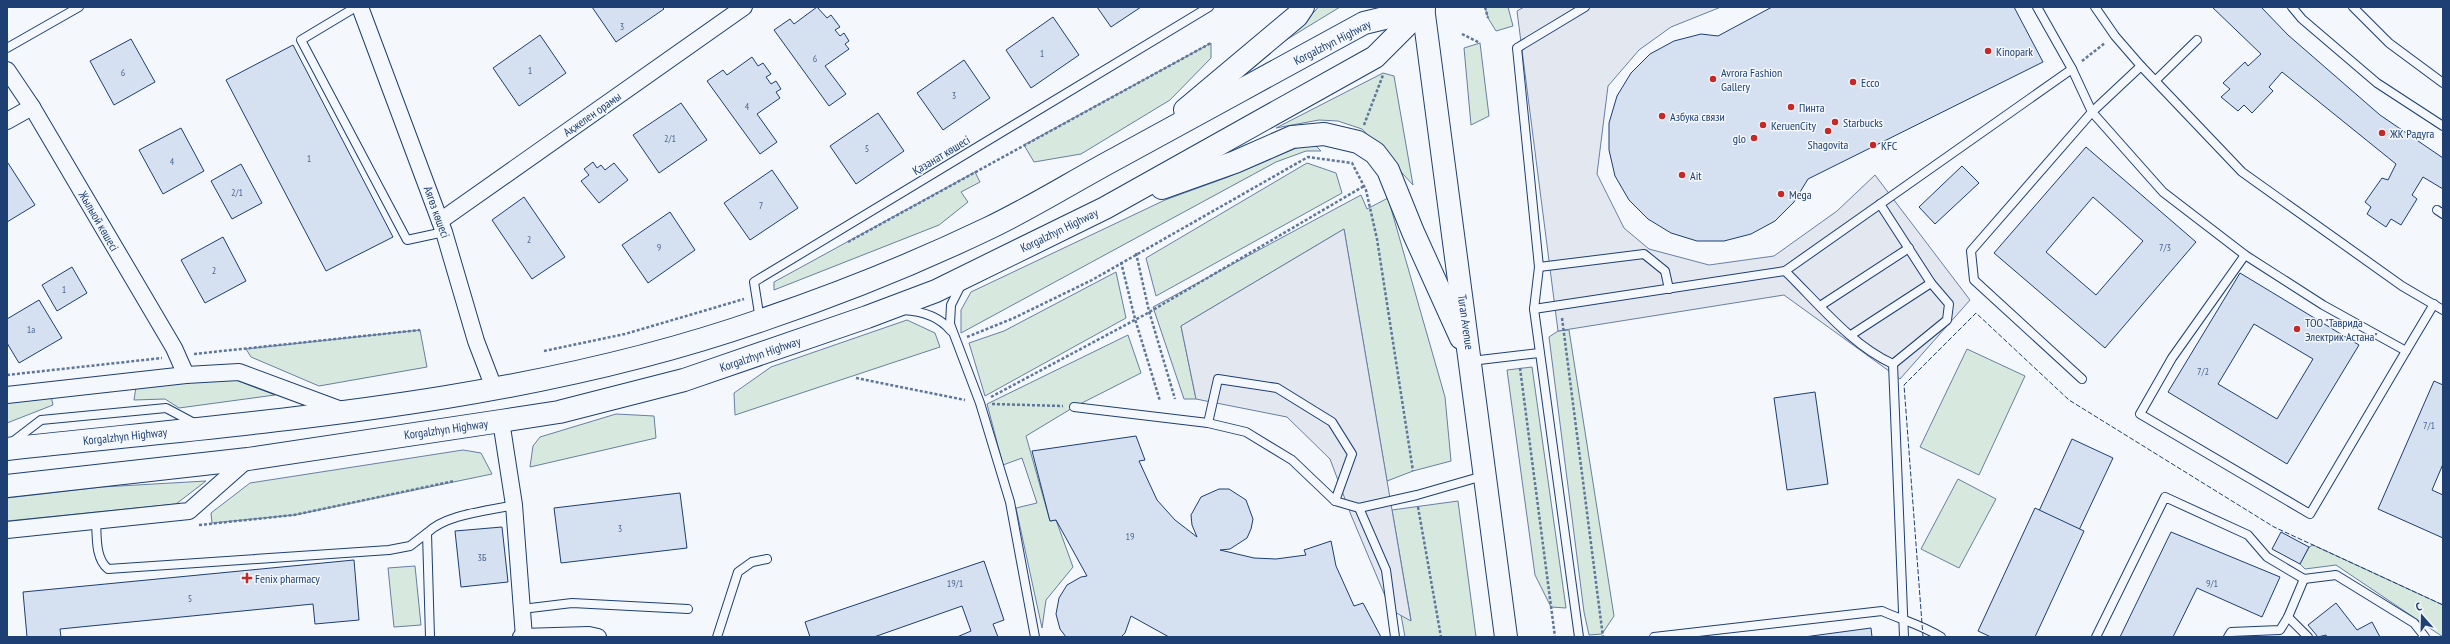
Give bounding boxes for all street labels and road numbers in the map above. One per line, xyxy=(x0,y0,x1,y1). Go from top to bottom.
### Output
street label: Korgalzhyn Highway xyxy=(1291,16,1373,68)
street label: Ақжелен орамы xyxy=(560,89,624,139)
street label: Қазанат көшесі xyxy=(909,132,973,178)
street label: Аягөз көшесі xyxy=(421,184,453,240)
street label: Жылыой көшесі xyxy=(75,187,122,254)
street label: Korgalzhyn Highway xyxy=(1018,205,1101,255)
street label: Turan Avenue xyxy=(1455,293,1477,351)
street label: Korgalzhyn Highway xyxy=(718,333,803,375)
street label: Korgalzhyn Highway xyxy=(403,416,489,442)
street label: Korgalzhyn Highway xyxy=(82,424,168,448)

